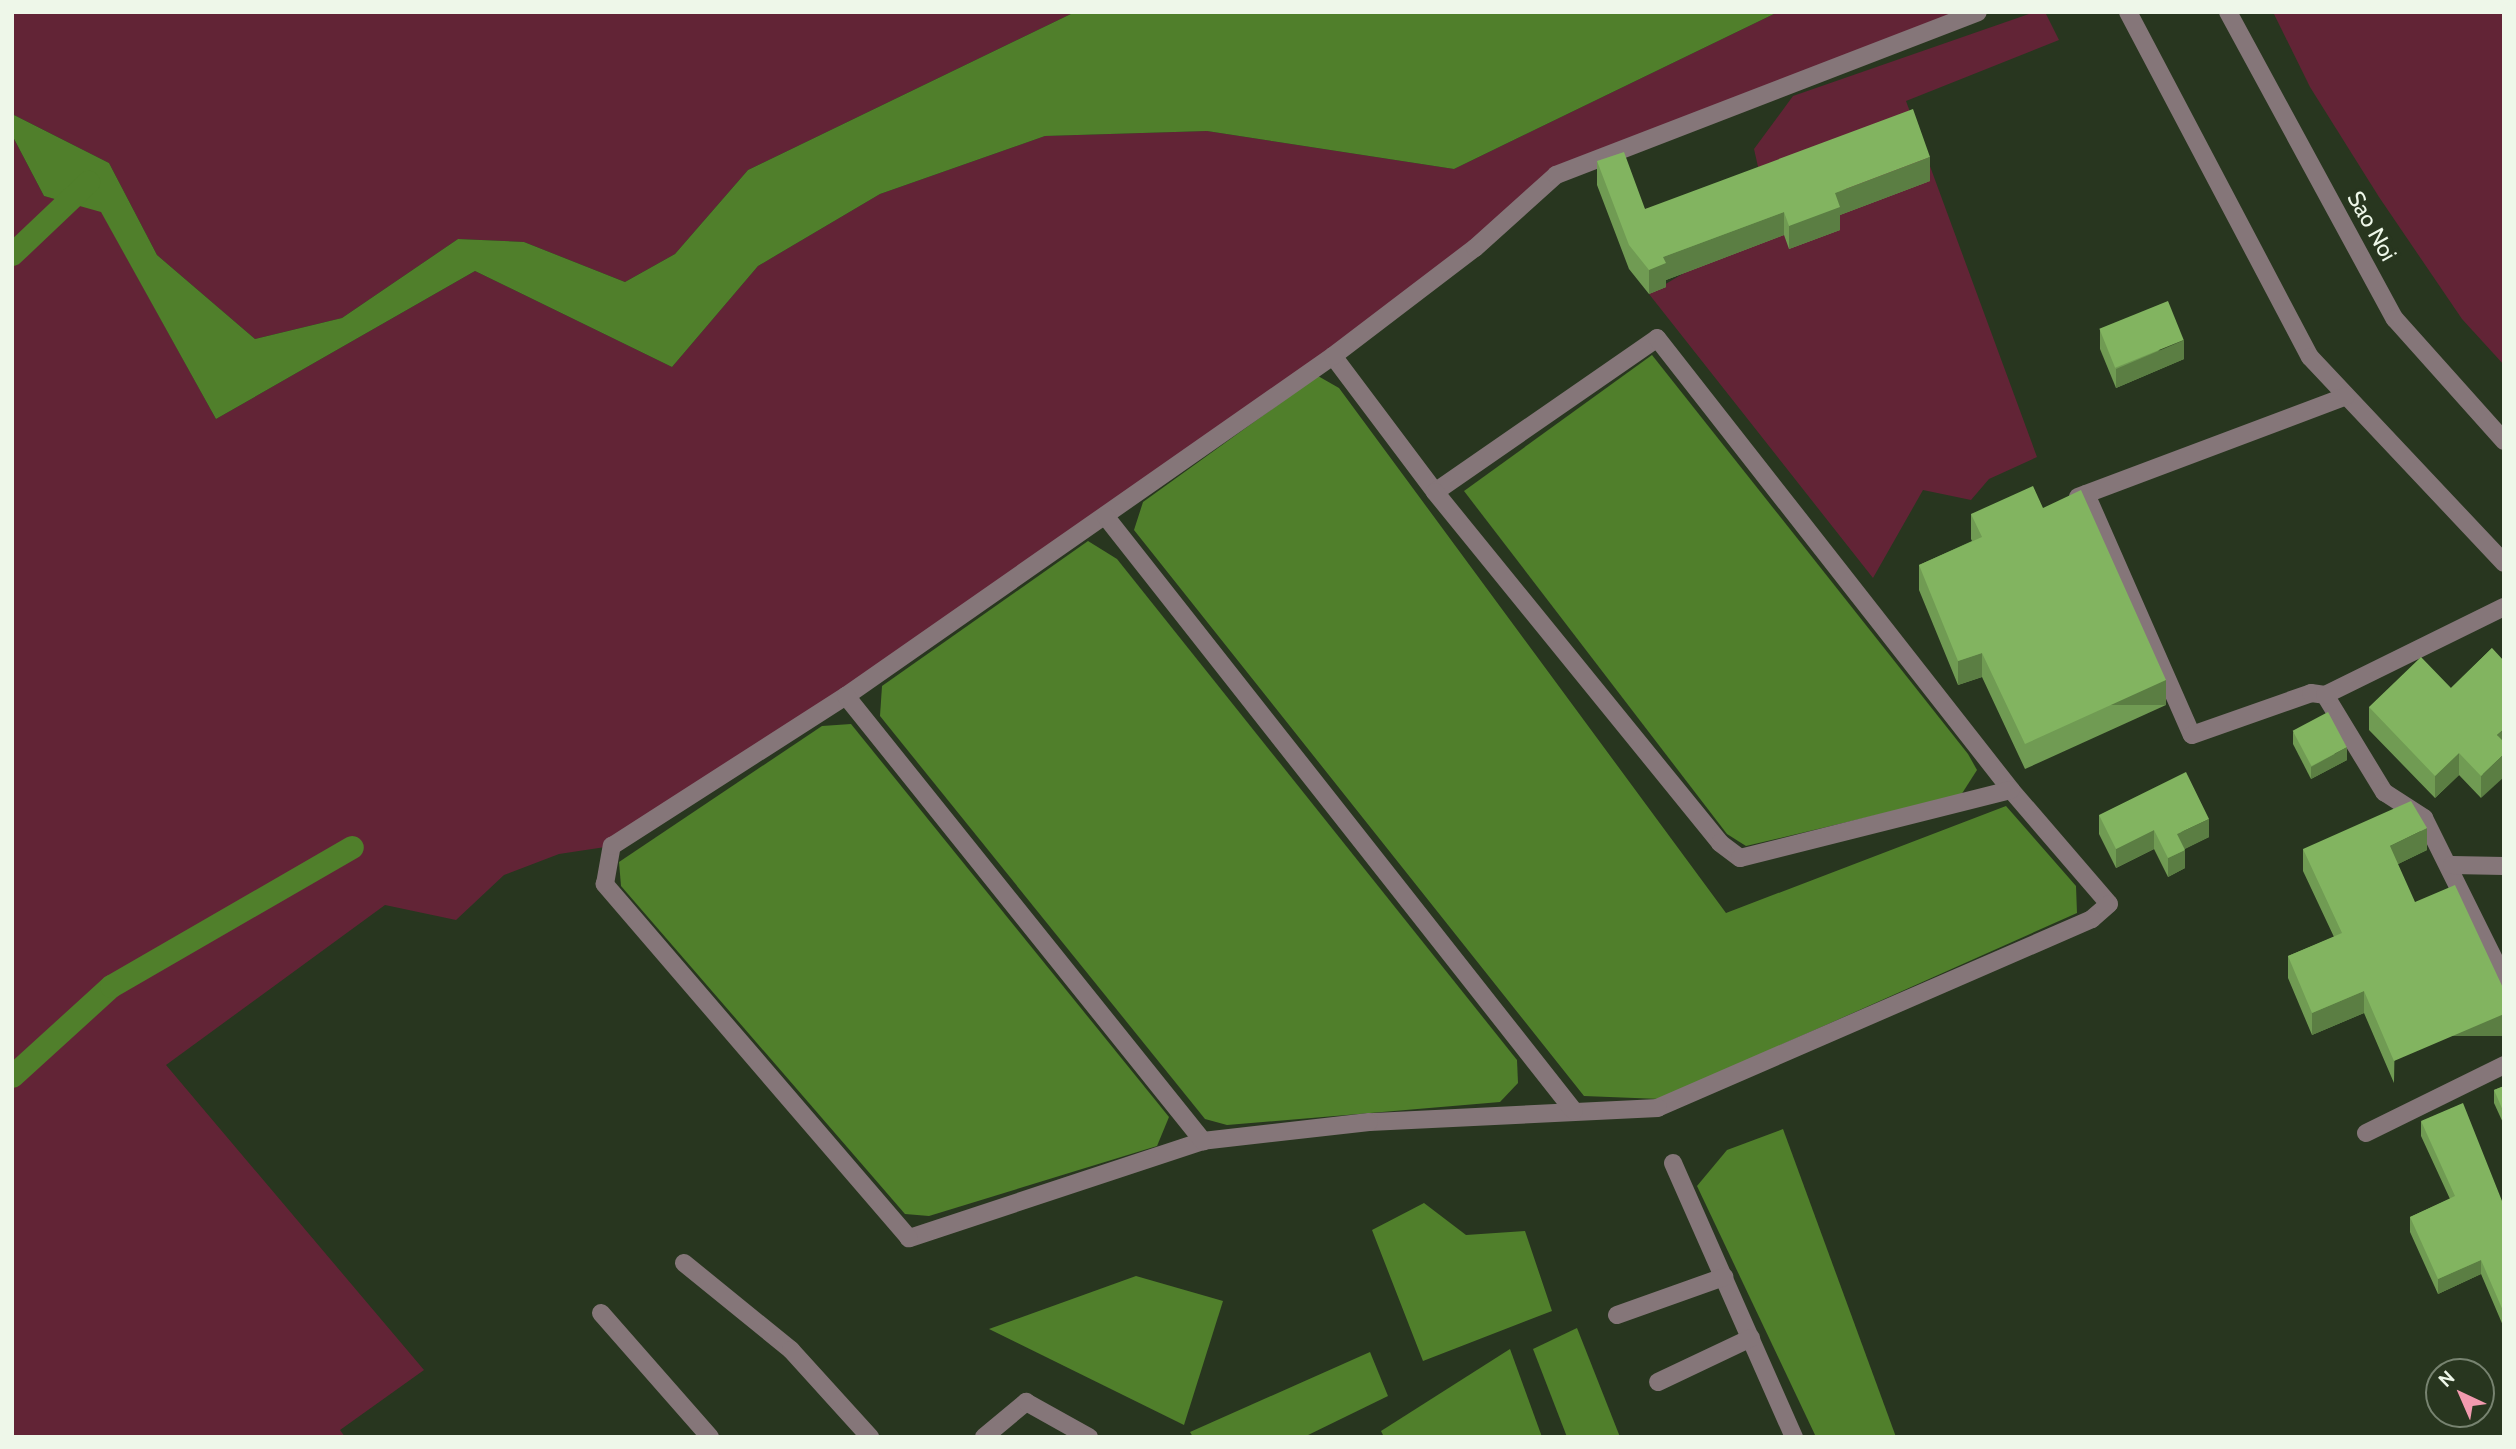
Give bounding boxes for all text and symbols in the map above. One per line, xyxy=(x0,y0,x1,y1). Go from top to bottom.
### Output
street label: Sao Noi xyxy=(2342,186,2402,266)
north arrow xyxy=(2425,1358,2495,1428)
text: N xyxy=(2434,1366,2459,1392)

